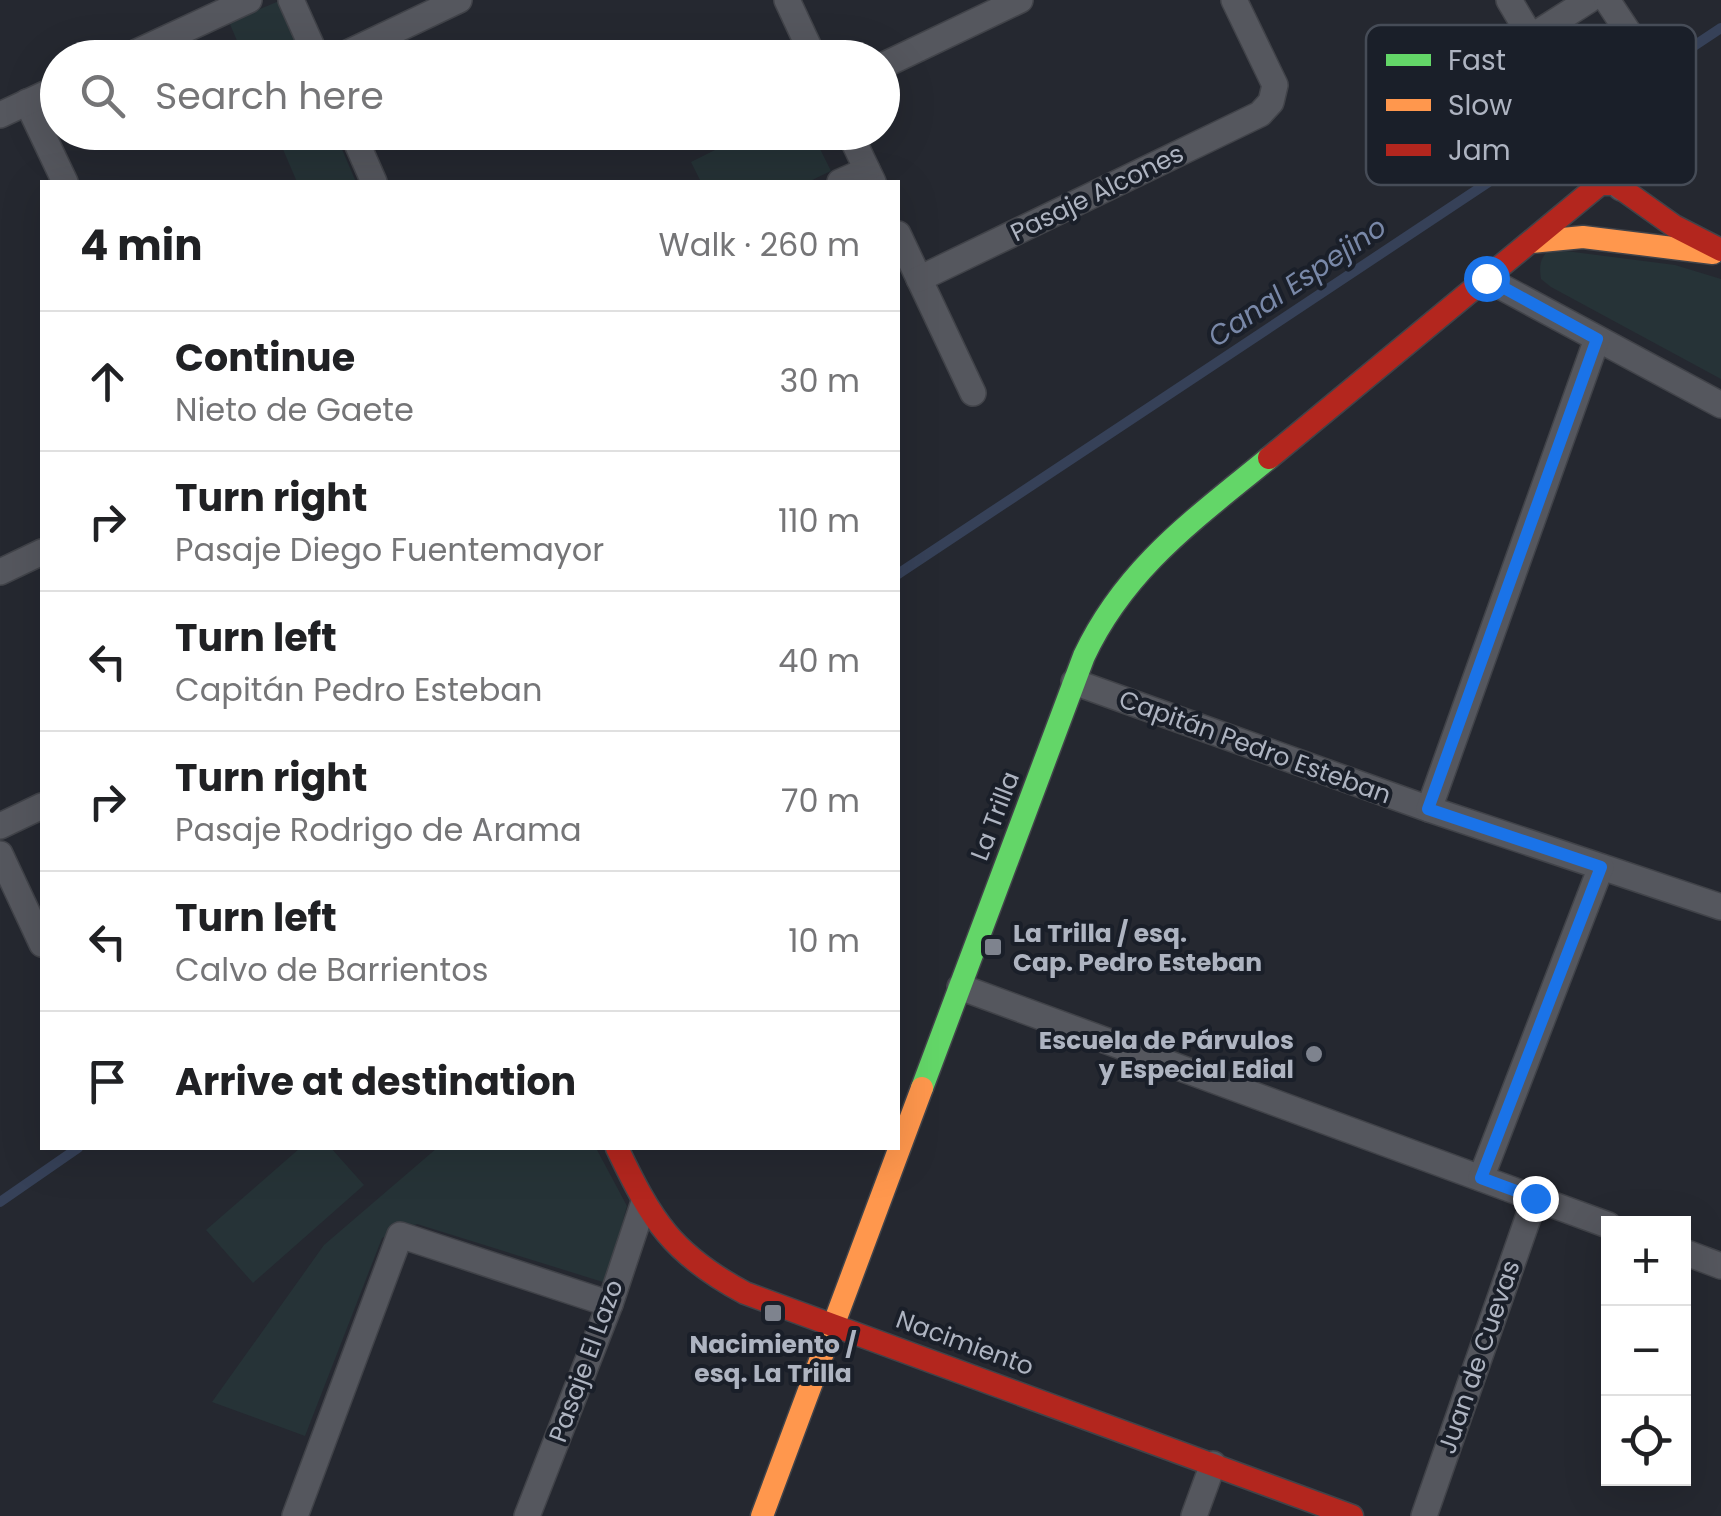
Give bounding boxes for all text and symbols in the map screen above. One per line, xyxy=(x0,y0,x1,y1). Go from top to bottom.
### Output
legend xyxy=(1366,25,1696,185)
search box xyxy=(40,40,900,150)
text: Fast xyxy=(1448,41,1506,80)
icon: search xyxy=(75,68,130,123)
text: Search here xyxy=(155,69,384,122)
text: Slow xyxy=(1448,86,1512,125)
text: Jam xyxy=(1448,131,1511,170)
street label: Pasaje Alcones xyxy=(1005,136,1189,250)
water label: Canal Espejino xyxy=(1200,208,1394,356)
text: 4 min xyxy=(80,216,203,275)
text: Walk · 260 m xyxy=(659,222,860,267)
route start xyxy=(1464,256,1510,302)
text: Continue xyxy=(175,331,355,384)
icon: ahead xyxy=(80,354,135,409)
text: 30 m xyxy=(780,358,860,403)
text: Nieto de Gaete xyxy=(175,387,414,432)
text: Turn right xyxy=(175,471,367,524)
icon: right xyxy=(80,494,135,549)
text: 110 m xyxy=(778,498,860,543)
text: Pasaje Diego Fuentemayor xyxy=(175,527,604,572)
text: Turn left xyxy=(175,611,337,664)
icon: left xyxy=(80,634,135,689)
text: 40 m xyxy=(778,638,860,683)
text: Capitán Pedro Esteban xyxy=(175,667,542,712)
street label: Capitán Pedro Esteban xyxy=(1114,681,1396,813)
text: Turn right xyxy=(175,751,367,804)
street label: La Trilla xyxy=(962,767,1028,865)
icon: right xyxy=(80,774,135,829)
text: 70 m xyxy=(781,778,860,823)
text: Pasaje Rodrigo de Arama xyxy=(175,807,582,852)
text: Turn left xyxy=(175,891,337,944)
icon: left xyxy=(80,914,135,969)
place label: La Trilla / esq. Cap. Pedro Esteban xyxy=(1013,916,1262,980)
text: 10 m xyxy=(788,918,860,963)
marker: La Trilla / esq. Cap. Pedro Esteban xyxy=(982,936,1004,958)
text: Calvo de Barrientos xyxy=(175,947,488,992)
place label: Escuela de Párvulos y Especial Edial xyxy=(1039,1023,1294,1087)
marker: Escuela de Párvulos y Especial Edial xyxy=(1303,1043,1325,1065)
icon: arrive xyxy=(80,1054,135,1109)
text: Arrive at destination xyxy=(175,1055,576,1108)
route end xyxy=(1513,1176,1559,1222)
map controls xyxy=(1601,1216,1691,1486)
button: + xyxy=(1601,1216,1691,1306)
street label: Juan de Cuevas xyxy=(1429,1255,1529,1459)
street label: Pasaje El Lazo xyxy=(540,1275,632,1447)
marker: Nacimiento / esq. La Trilla xyxy=(762,1302,784,1324)
street label: Nacimiento xyxy=(891,1302,1039,1384)
button: − xyxy=(1601,1306,1691,1396)
place label: Nacimiento / esq. La Trilla xyxy=(689,1327,857,1391)
button: locate xyxy=(1601,1396,1691,1486)

